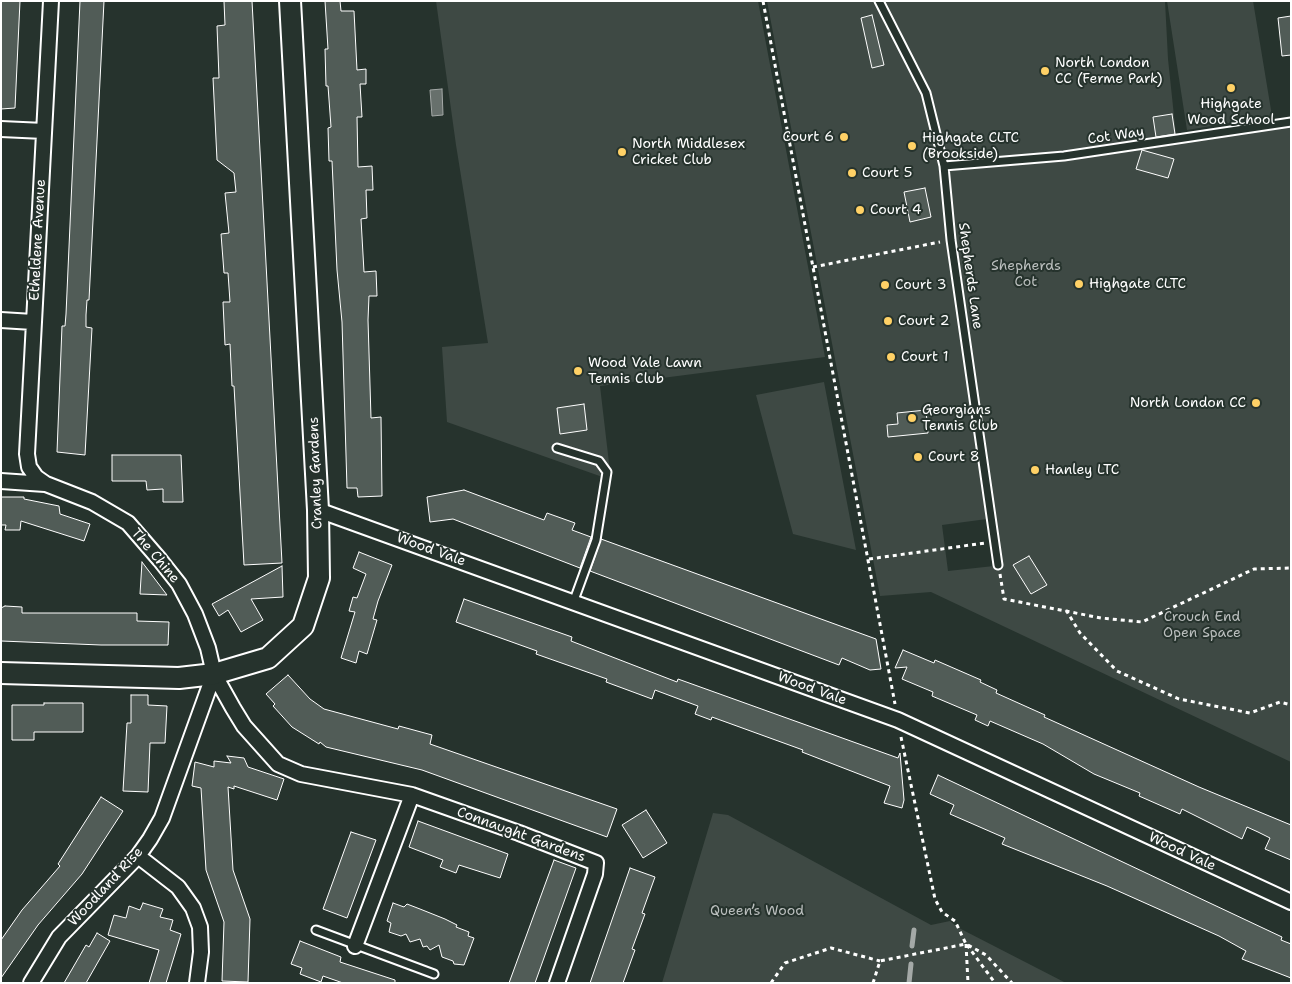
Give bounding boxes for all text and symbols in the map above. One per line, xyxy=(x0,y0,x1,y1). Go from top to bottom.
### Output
place label: North London CC (Ferme Park) xyxy=(1055,55,1162,88)
marker: North London CC (Ferme Park) xyxy=(1039,65,1051,77)
marker: Highgate Wood School xyxy=(1225,82,1237,94)
place label: Highgate Wood School xyxy=(1187,96,1275,128)
street label: Cot Way xyxy=(1087,124,1145,148)
place label: Court 6 xyxy=(782,129,834,145)
place label: Highgate CLTC (Brookside) xyxy=(922,130,1019,162)
marker: Court 6 xyxy=(838,131,850,143)
place label: North Middlesex Cricket Club xyxy=(632,136,745,168)
marker: Highgate CLTC (Brookside) xyxy=(906,140,918,152)
marker: North Middlesex Cricket Club xyxy=(616,146,628,158)
place label: Court 5 xyxy=(862,165,912,181)
marker: Court 5 xyxy=(846,167,858,179)
street label: Etheldene Avenue xyxy=(26,179,50,301)
place label: Court 4 xyxy=(870,202,922,218)
marker: Court 4 xyxy=(854,204,866,216)
street label: Shepherds Lane xyxy=(954,222,986,330)
park label: Shepherds Cot xyxy=(991,258,1061,290)
place label: Highgate CLTC xyxy=(1089,276,1186,292)
place label: Court 3 xyxy=(895,277,947,293)
marker: Highgate CLTC xyxy=(1073,278,1085,290)
marker: Court 3 xyxy=(879,279,891,291)
place label: Court 2 xyxy=(898,313,950,329)
marker: Court 2 xyxy=(882,315,894,327)
place label: Court 1 xyxy=(901,349,949,365)
marker: Court 1 xyxy=(885,351,897,363)
place label: Wood Vale Lawn Tennis Club xyxy=(588,355,702,388)
marker: Wood Vale Lawn Tennis Club xyxy=(572,365,584,377)
place label: North London CC xyxy=(1130,395,1246,411)
marker: North London CC xyxy=(1250,397,1262,409)
place label: Georgians Tennis Club xyxy=(922,402,998,434)
marker: Georgians Tennis Club xyxy=(906,412,918,424)
street label: Cranley Gardens xyxy=(306,416,326,530)
place label: Court 8 xyxy=(928,449,980,465)
marker: Court 8 xyxy=(912,451,924,463)
place label: Hanley LTC xyxy=(1045,462,1119,478)
marker: Hanley LTC xyxy=(1029,464,1041,476)
street label: The Chine xyxy=(127,525,183,587)
street label: Wood Vale xyxy=(394,530,468,570)
park label: Crouch End Open Space xyxy=(1163,609,1241,642)
street label: Wood Vale xyxy=(775,669,849,709)
street label: Connaught Gardens xyxy=(454,804,588,866)
street label: Wood Vale xyxy=(1146,829,1218,875)
street label: Woodland Rise xyxy=(65,844,147,930)
park label: Queen’s Wood xyxy=(710,903,804,919)

